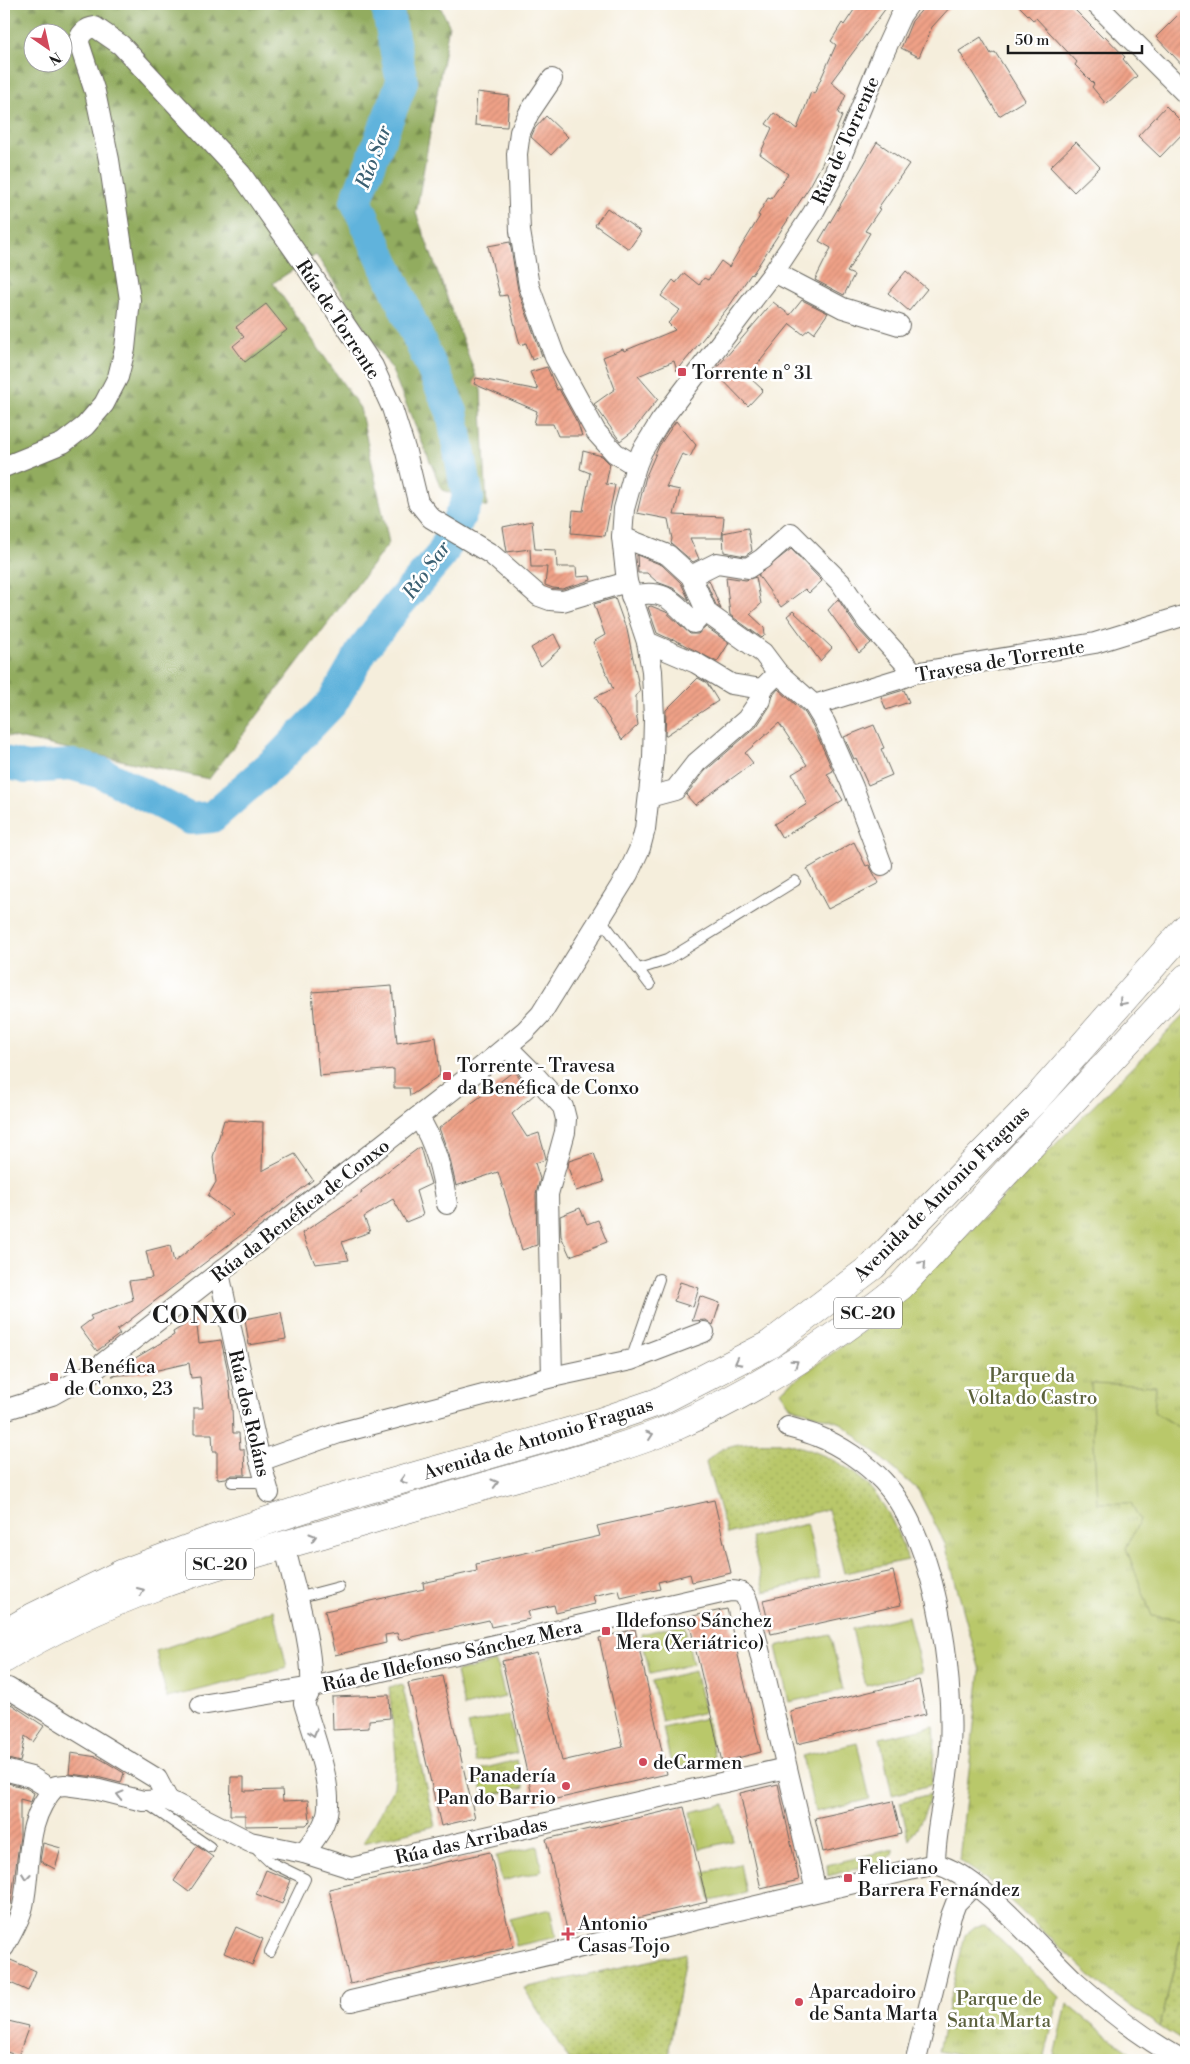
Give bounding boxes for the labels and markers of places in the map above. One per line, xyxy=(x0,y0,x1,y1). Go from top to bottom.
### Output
place label: Torrente n° 31 xyxy=(692,361,812,385)
marker: Torrente n° 31 xyxy=(676,366,688,378)
place label: Torrente - Travesa da Benéfica de Conxo xyxy=(457,1054,639,1100)
marker: Torrente - Travesa da Benéfica de Conxo xyxy=(441,1070,453,1082)
place label: A Benéfica de Conxo, 23 xyxy=(63,1355,173,1401)
marker: A Benéfica de Conxo, 23 xyxy=(48,1371,60,1383)
place label: Ildefonso Sánchez Mera (Xeriátrico) xyxy=(616,1609,772,1655)
marker: Ildefonso Sánchez Mera (Xeriátrico) xyxy=(600,1625,612,1637)
place label: deCarmen xyxy=(653,1751,742,1775)
marker: deCarmen xyxy=(637,1756,649,1768)
place label: Panadería Pan do Barrio xyxy=(437,1764,556,1810)
marker: Panadería Pan do Barrio xyxy=(560,1780,572,1792)
place label: Feliciano Barrera Fernández xyxy=(857,1856,1020,1902)
marker: Feliciano Barrera Fernández xyxy=(842,1872,854,1884)
place label: Antonio Casas Tojo xyxy=(577,1912,670,1958)
marker: Antonio Casas Tojo xyxy=(562,1928,574,1940)
place label: Aparcadoiro de Santa Marta xyxy=(808,1980,938,2026)
marker: Aparcadoiro de Santa Marta xyxy=(793,1996,805,2008)

